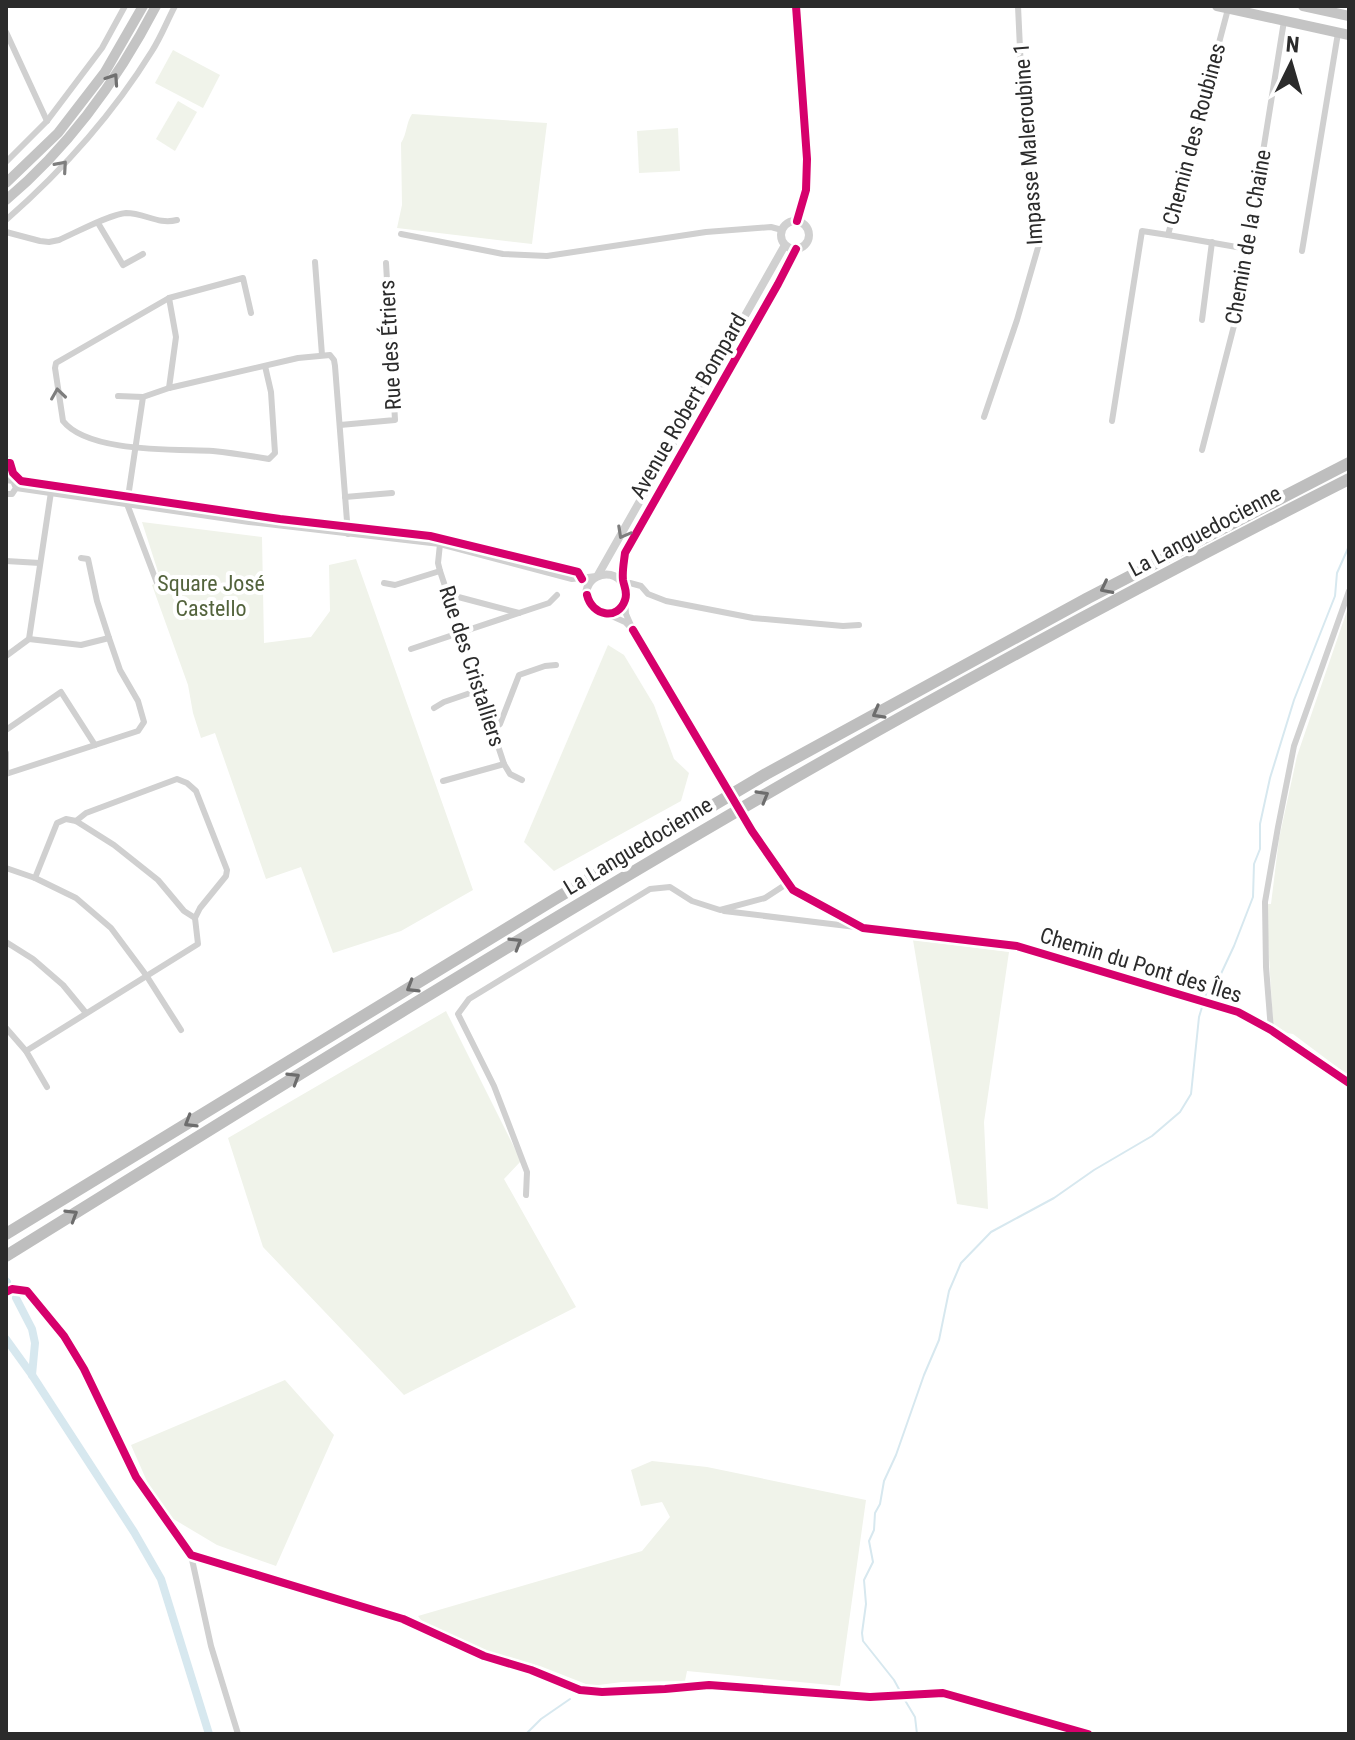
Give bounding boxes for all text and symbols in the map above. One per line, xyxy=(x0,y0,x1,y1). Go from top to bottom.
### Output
north arrow xyxy=(1251,24,1331,104)
text: N xyxy=(1285,32,1301,58)
street label: Chemin des Roubines xyxy=(1158,40,1230,228)
street label: Impasse Maleroubine 1 xyxy=(1008,42,1048,246)
one-way arrow xyxy=(103,74,118,88)
street label: Chemin de la Chaine xyxy=(1220,148,1276,326)
one-way arrow xyxy=(52,161,67,176)
street label: Rue des Étriers xyxy=(374,279,406,411)
street label: Avenue Robert Bompard xyxy=(625,309,751,503)
one-way arrow xyxy=(50,387,67,401)
street label: La Languedocienne xyxy=(1125,480,1285,582)
one-way arrow xyxy=(617,524,633,538)
park label: Square José Castello xyxy=(157,571,265,621)
one-way arrow xyxy=(1099,579,1114,594)
street label: Rue des Cristalliers xyxy=(434,582,510,750)
one-way arrow xyxy=(871,704,886,719)
one-way arrow xyxy=(755,790,769,806)
street label: La Languedocienne xyxy=(559,792,717,900)
street label: Chemin du Pont des Îles xyxy=(1037,922,1245,1008)
one-way arrow xyxy=(507,937,522,952)
one-way arrow xyxy=(406,977,421,992)
one-way arrow xyxy=(285,1072,300,1088)
one-way arrow xyxy=(184,1112,199,1128)
one-way arrow xyxy=(63,1209,78,1224)

